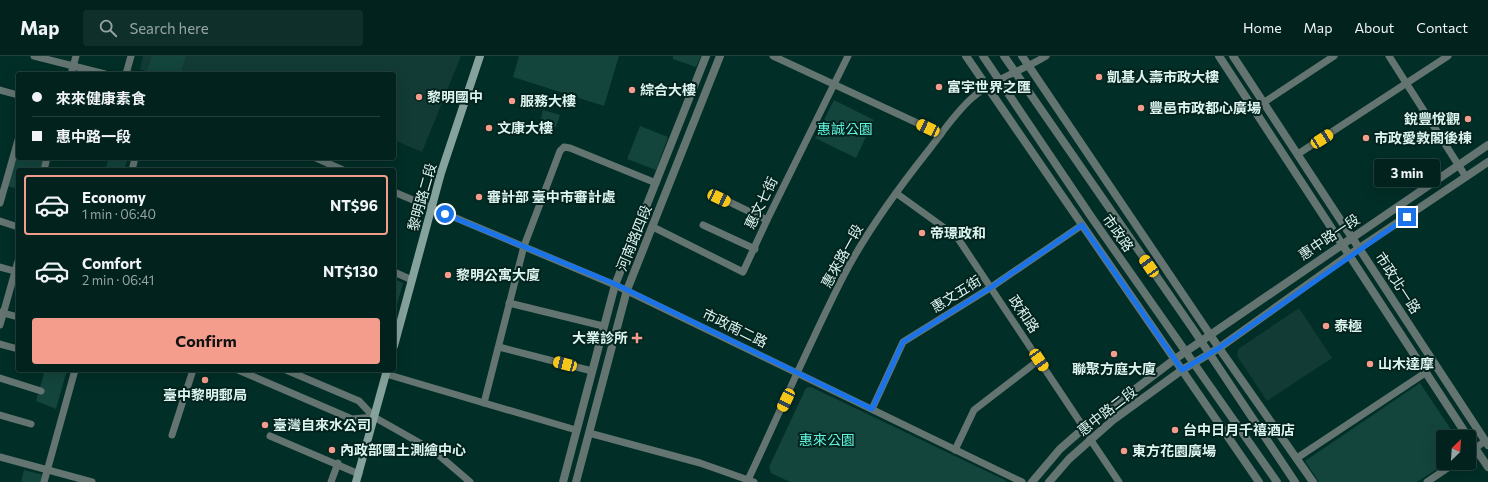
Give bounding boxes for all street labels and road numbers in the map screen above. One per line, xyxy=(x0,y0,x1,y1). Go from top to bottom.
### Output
street label: 黎明路二段 xyxy=(404,161,439,233)
street label: 惠文七街 xyxy=(741,174,780,232)
street label: 河南路四段 xyxy=(613,202,655,273)
street label: 惠中路一段 xyxy=(1295,210,1362,263)
street label: 市政路 xyxy=(1099,211,1137,255)
street label: 惠來路一段 xyxy=(817,221,866,290)
street label: 市政北一路 xyxy=(1372,249,1425,317)
street label: 惠文五街 xyxy=(927,272,984,316)
street label: 政和路 xyxy=(1006,292,1043,336)
street label: 市政南二路 xyxy=(700,305,770,351)
street label: 惠中路二段 xyxy=(1074,382,1140,439)

